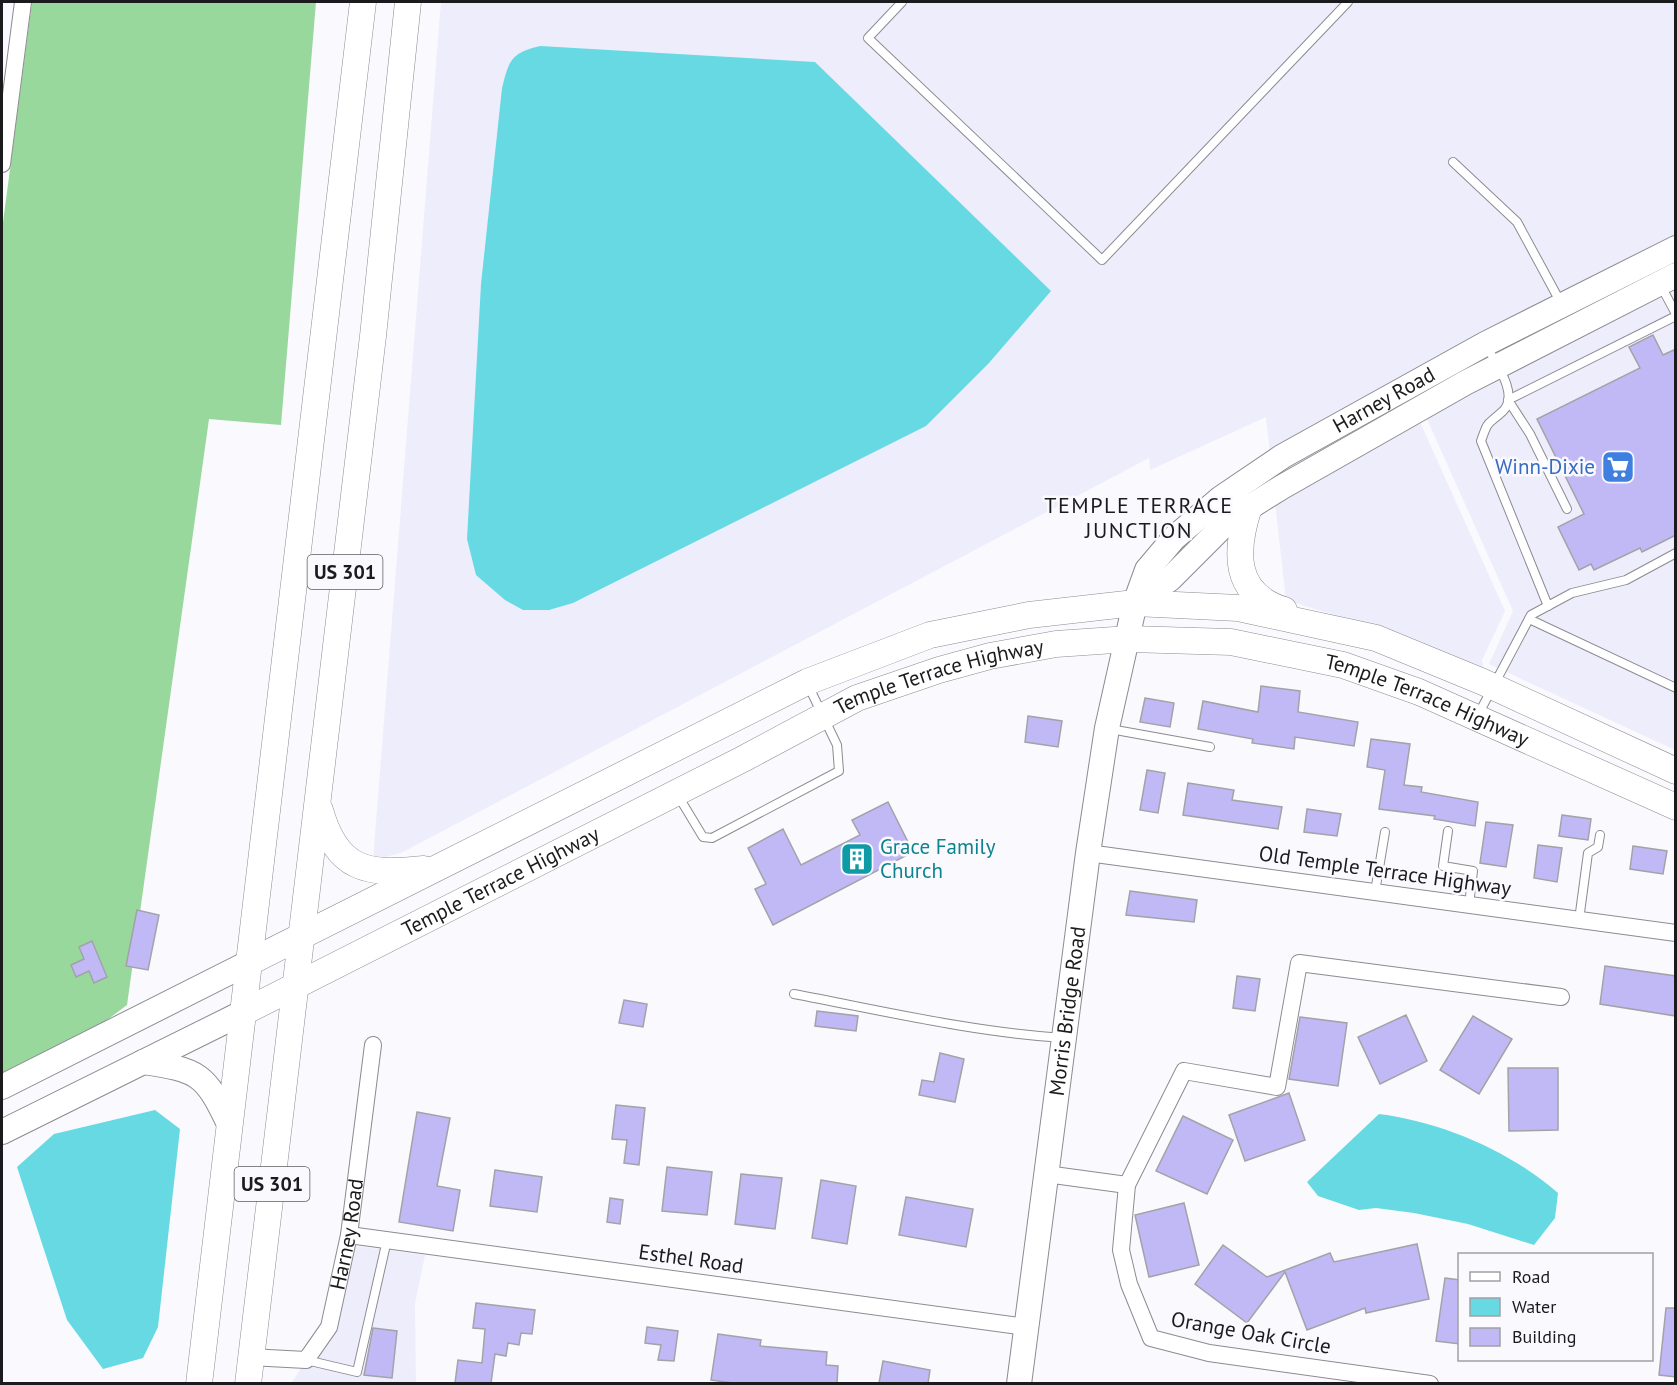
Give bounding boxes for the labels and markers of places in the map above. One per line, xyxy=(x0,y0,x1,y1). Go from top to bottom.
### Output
supermarket icon: Winn-Dixie xyxy=(1600,449,1636,485)
place label: Winn-Dixie xyxy=(1495,453,1595,480)
place label: Grace Family Church xyxy=(880,833,996,884)
building icon: Grace Family Church xyxy=(839,841,875,877)

